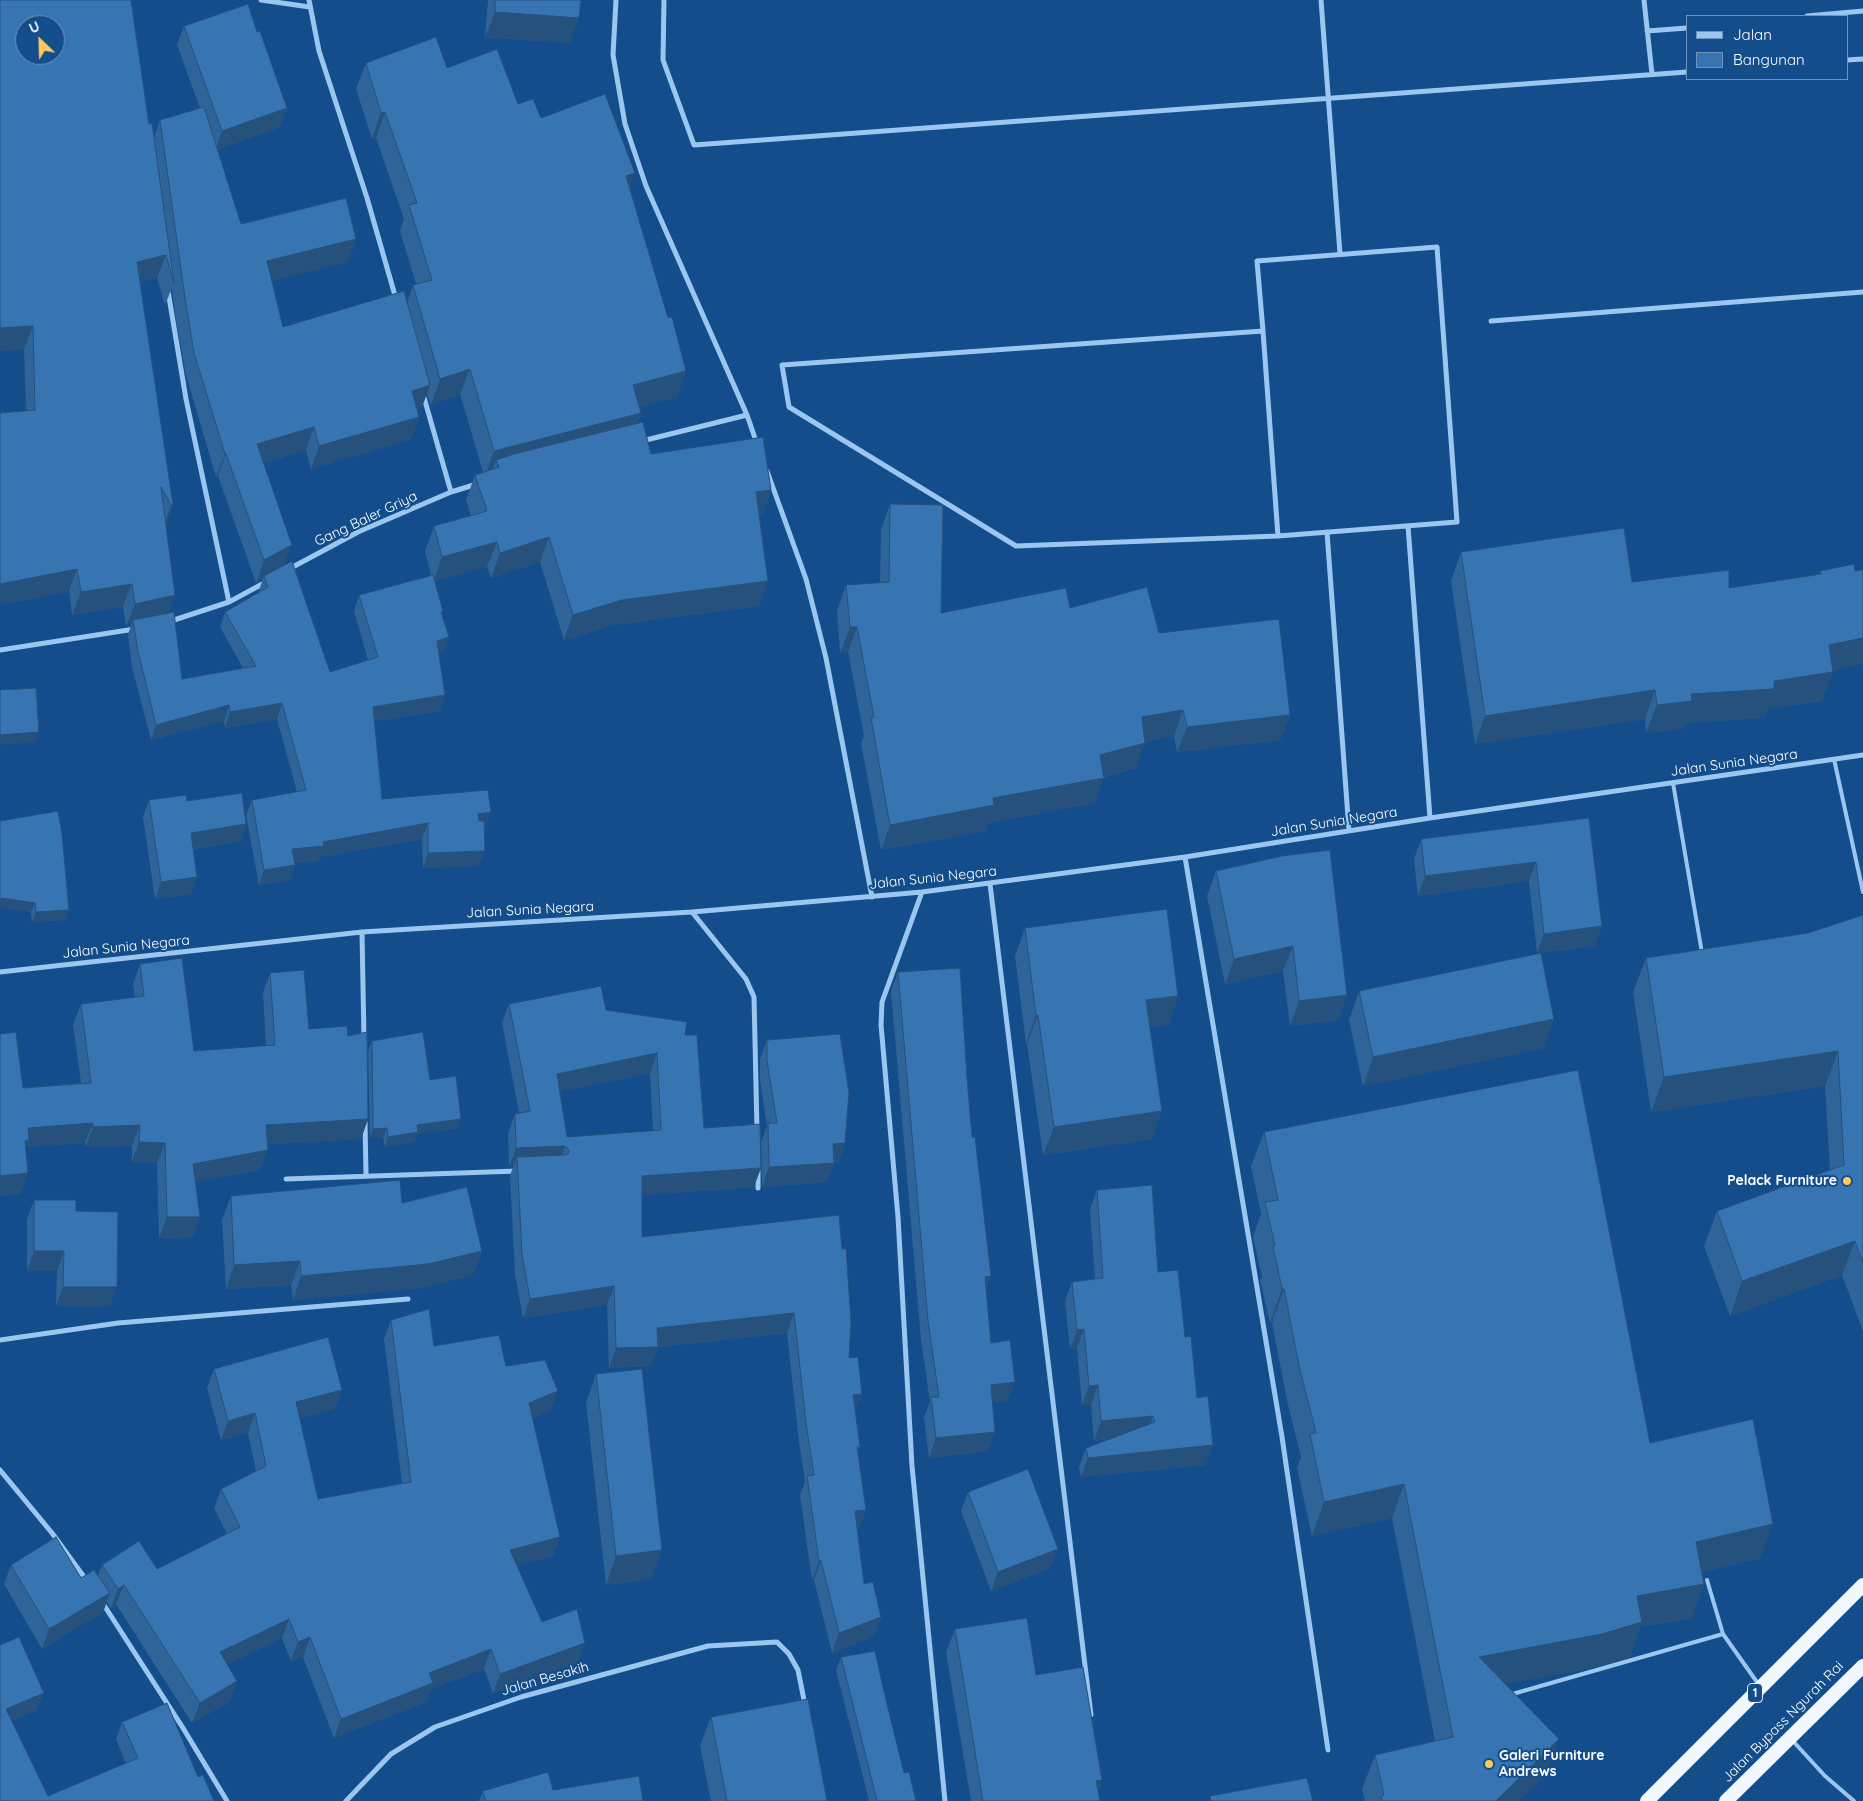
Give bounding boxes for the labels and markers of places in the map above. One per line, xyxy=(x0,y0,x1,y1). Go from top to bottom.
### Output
place label: Pelack Furniture xyxy=(1727,1173,1837,1189)
marker: Pelack Furniture xyxy=(1841,1175,1853,1187)
place label: Galeri Furniture Andrews xyxy=(1499,1748,1605,1780)
marker: Galeri Furniture Andrews xyxy=(1483,1758,1495,1770)

